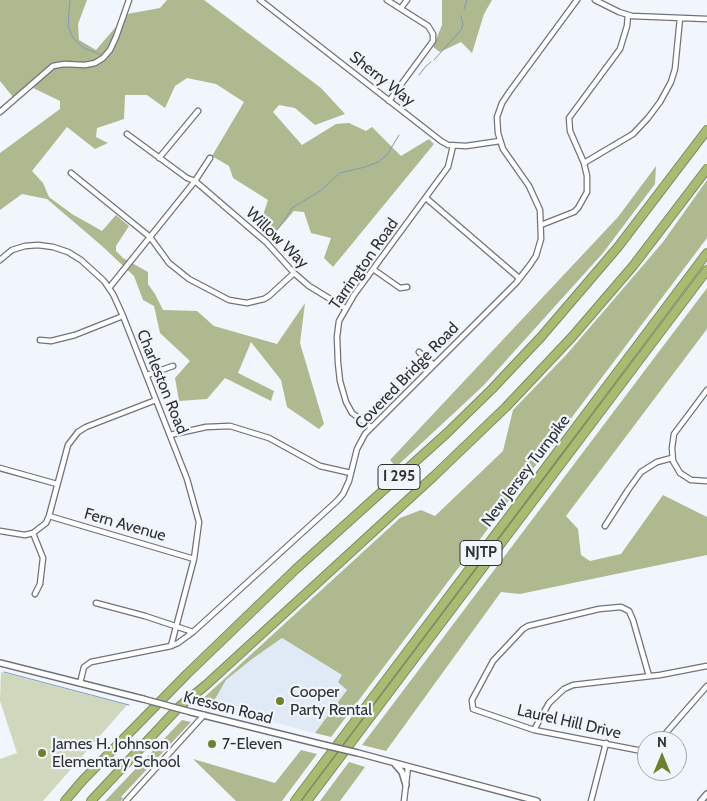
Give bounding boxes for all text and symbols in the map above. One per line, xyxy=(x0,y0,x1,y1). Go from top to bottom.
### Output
street label: Sherry Way xyxy=(345,47,419,111)
street label: Willow Way xyxy=(242,203,312,273)
street label: Tarrington Road xyxy=(325,215,403,313)
street label: Covered Bridge Road xyxy=(351,319,463,433)
street label: Charleston Road xyxy=(132,327,192,437)
street label: New Jersey Turnpike xyxy=(478,411,574,531)
road number: I 295 xyxy=(378,464,420,490)
street label: Fern Avenue xyxy=(82,504,168,546)
road number: NJTP xyxy=(460,540,502,566)
place label: Cooper Party Rental xyxy=(290,682,372,720)
street label: Kresson Road xyxy=(181,688,275,728)
marker: Cooper Party Rental xyxy=(274,695,286,707)
street label: Laurel Hill Drive xyxy=(515,701,623,743)
north arrow xyxy=(637,731,687,781)
text: N xyxy=(657,733,667,751)
place label: James H. Johnson Elementary School xyxy=(52,734,180,772)
place label: 7-Eleven xyxy=(222,734,282,754)
marker: 7-Eleven xyxy=(206,738,218,750)
marker: James H. Johnson Elementary School xyxy=(36,747,48,759)

